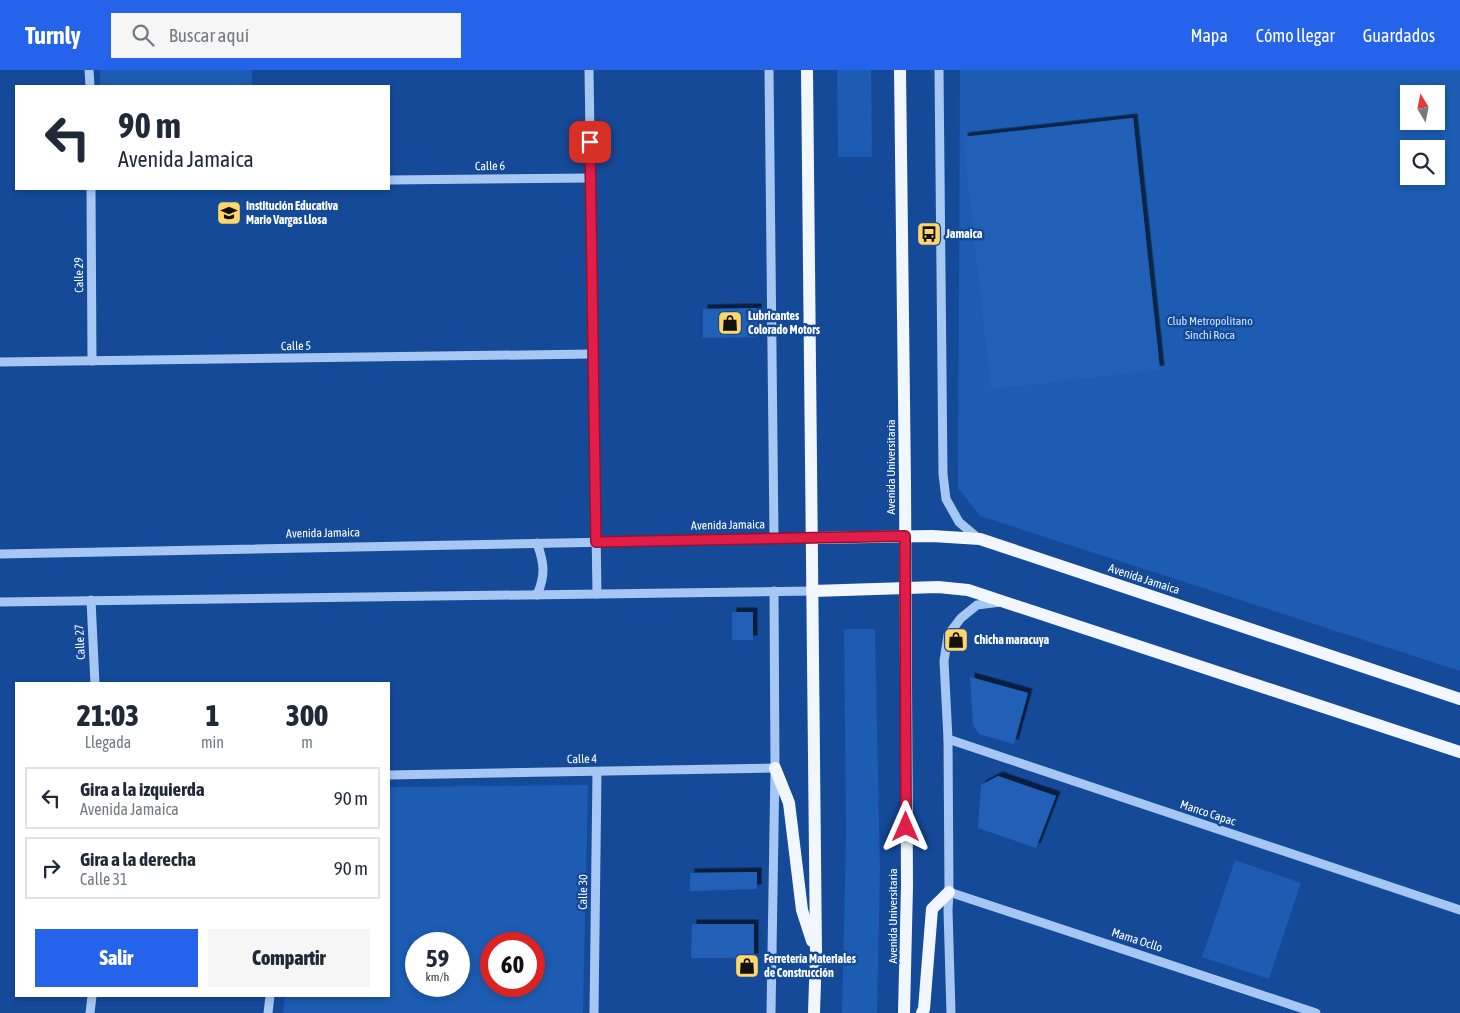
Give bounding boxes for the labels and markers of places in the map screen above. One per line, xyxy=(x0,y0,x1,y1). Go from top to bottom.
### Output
pin xyxy=(569,121,611,163)
place label: Institución Educativa Mario Vargas Llosa xyxy=(246,199,339,227)
school or university icon: Institución Educativa Mario Vargas Llosa xyxy=(216,200,242,226)
bus stop icon: Jamaica xyxy=(916,221,942,247)
place label: Jamaica xyxy=(945,227,983,241)
place label: Lubricantes Colorado Motors xyxy=(748,309,821,337)
shop icon: Lubricantes Colorado Motors xyxy=(717,310,743,336)
shop icon: Chicha maracuya xyxy=(943,627,969,653)
place label: Chicha maracuya xyxy=(974,633,1050,647)
place label: Ferretería Materiales de Construcción xyxy=(764,952,857,980)
shop icon: Ferretería Materiales de Construcción xyxy=(734,953,760,979)

